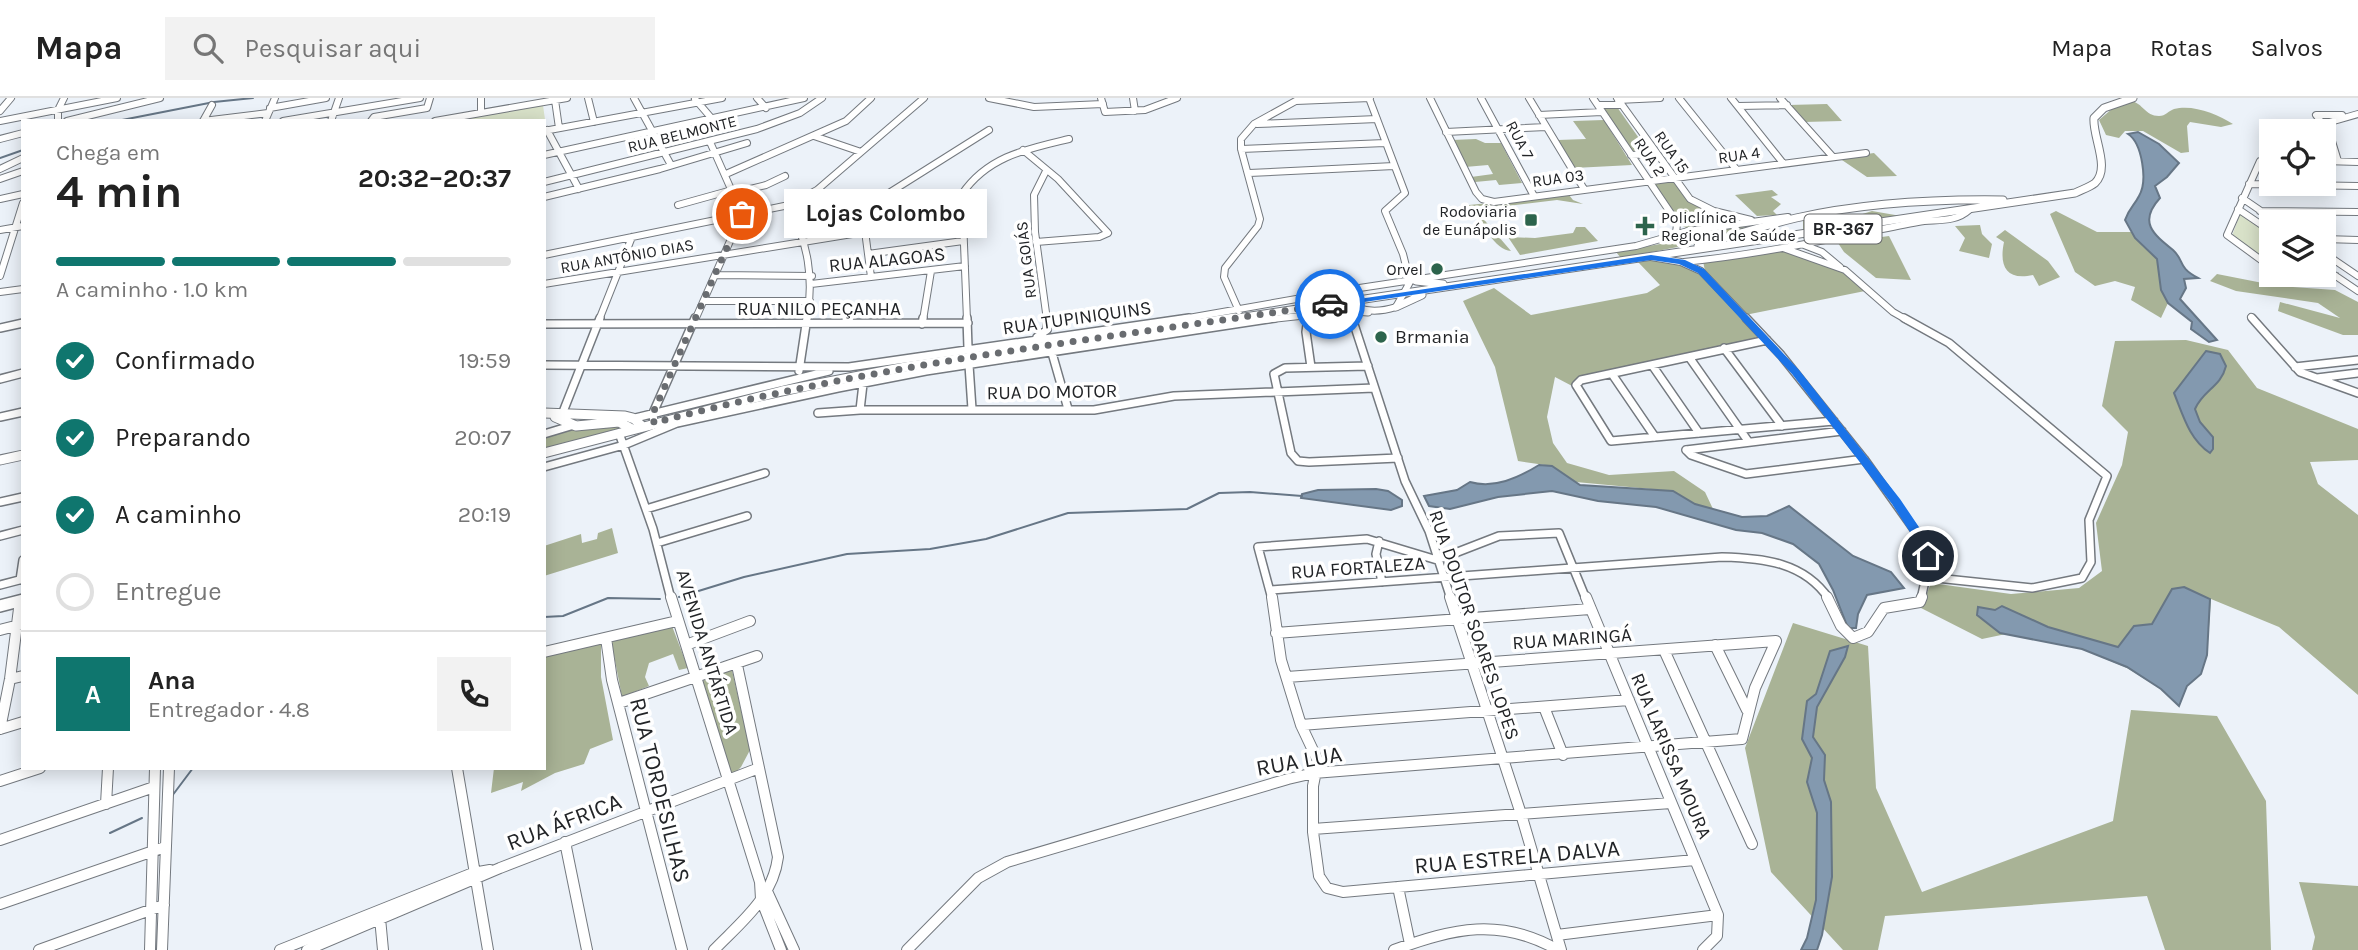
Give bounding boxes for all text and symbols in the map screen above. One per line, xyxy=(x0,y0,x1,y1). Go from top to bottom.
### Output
search box xyxy=(165,17,655,80)
text: Mapa xyxy=(35,29,123,67)
icon: search xyxy=(189,29,227,67)
text: Pesquisar aqui xyxy=(245,33,421,64)
text: Mapa xyxy=(2051,34,2112,62)
text: Rotas xyxy=(2150,34,2213,62)
text: Salvos xyxy=(2251,34,2323,62)
street label: RUA BELMONTE xyxy=(626,111,738,157)
street label: RUA 7 xyxy=(1502,118,1538,163)
map controls xyxy=(2259,119,2336,287)
button: locate xyxy=(2259,119,2336,196)
street label: RUA 15 xyxy=(1651,127,1693,177)
street label: RUA 2 xyxy=(1630,134,1670,180)
text: Chega em xyxy=(56,139,160,166)
street label: RUA 4 xyxy=(1717,143,1761,167)
text: 20:32–20:37 xyxy=(358,163,511,194)
text: 4 min xyxy=(56,165,182,219)
street label: RUA 03 xyxy=(1531,165,1585,191)
pin xyxy=(712,184,772,244)
callout: Lojas Colombo xyxy=(784,190,987,238)
icon: bag xyxy=(723,195,761,233)
text: Lojas Colombo xyxy=(805,200,966,227)
place label: Rodoviaria de Eunápolis xyxy=(1423,202,1517,239)
place label: Policlínica Regional de Saúde xyxy=(1661,208,1796,245)
button: layers xyxy=(2259,210,2336,287)
marker: Rodoviaria de Eunápolis xyxy=(1523,212,1539,228)
road number: BR-367 xyxy=(1804,214,1882,244)
marker: Policlínica Regional de Saúde xyxy=(1635,216,1655,236)
street label: RUA GOIÁS xyxy=(1012,221,1040,299)
street label: RUA ANTÔNIO DIAS xyxy=(559,235,695,277)
street label: RUA ALAGOAS xyxy=(828,243,946,277)
place label: Orvel xyxy=(1386,260,1423,279)
marker: Orvel xyxy=(1429,261,1445,277)
courier xyxy=(1295,269,1365,339)
text: A caminho · 1.0 km xyxy=(56,276,248,303)
icon: car xyxy=(1311,285,1349,323)
street label: RUA TUPINIQUINS xyxy=(1001,297,1153,339)
street label: RUA NILO PEÇANHA xyxy=(737,298,901,320)
place label: Brmania xyxy=(1395,326,1470,348)
marker: Brmania xyxy=(1373,329,1389,345)
icon: check xyxy=(56,342,94,380)
text: Confirmado xyxy=(115,345,255,376)
text: 19:59 xyxy=(458,347,511,374)
street label: RUA DO MOTOR xyxy=(987,380,1117,404)
icon: check xyxy=(56,419,94,457)
text: Preparando xyxy=(115,422,251,453)
text: 20:07 xyxy=(454,424,511,451)
icon: check xyxy=(56,496,94,534)
text: A caminho xyxy=(115,499,242,530)
text: 20:19 xyxy=(458,501,511,528)
street label: RUA DOUTOR SOARES LOPES xyxy=(1424,507,1524,743)
pin xyxy=(1898,526,1958,586)
icon: home xyxy=(1909,537,1947,575)
street label: RUA FORTALEZA xyxy=(1290,552,1426,584)
street label: AVENIDA ANTÁRTIDA xyxy=(671,566,744,737)
text: Entregue xyxy=(115,576,222,607)
street label: RUA MARINGÁ xyxy=(1512,623,1632,654)
button: phone xyxy=(437,657,511,731)
text: Ana xyxy=(148,665,196,696)
street label: RUA LARISSA MOURA xyxy=(1626,670,1716,842)
text: A xyxy=(85,679,101,710)
street label: RUA TORDESILHAS xyxy=(624,695,696,885)
text: Entregador · 4.8 xyxy=(148,696,310,723)
street label: RUA LUA xyxy=(1254,740,1344,782)
street label: RUA ÁFRICA xyxy=(503,788,625,856)
street label: RUA ESTRELA DALVA xyxy=(1413,835,1621,879)

